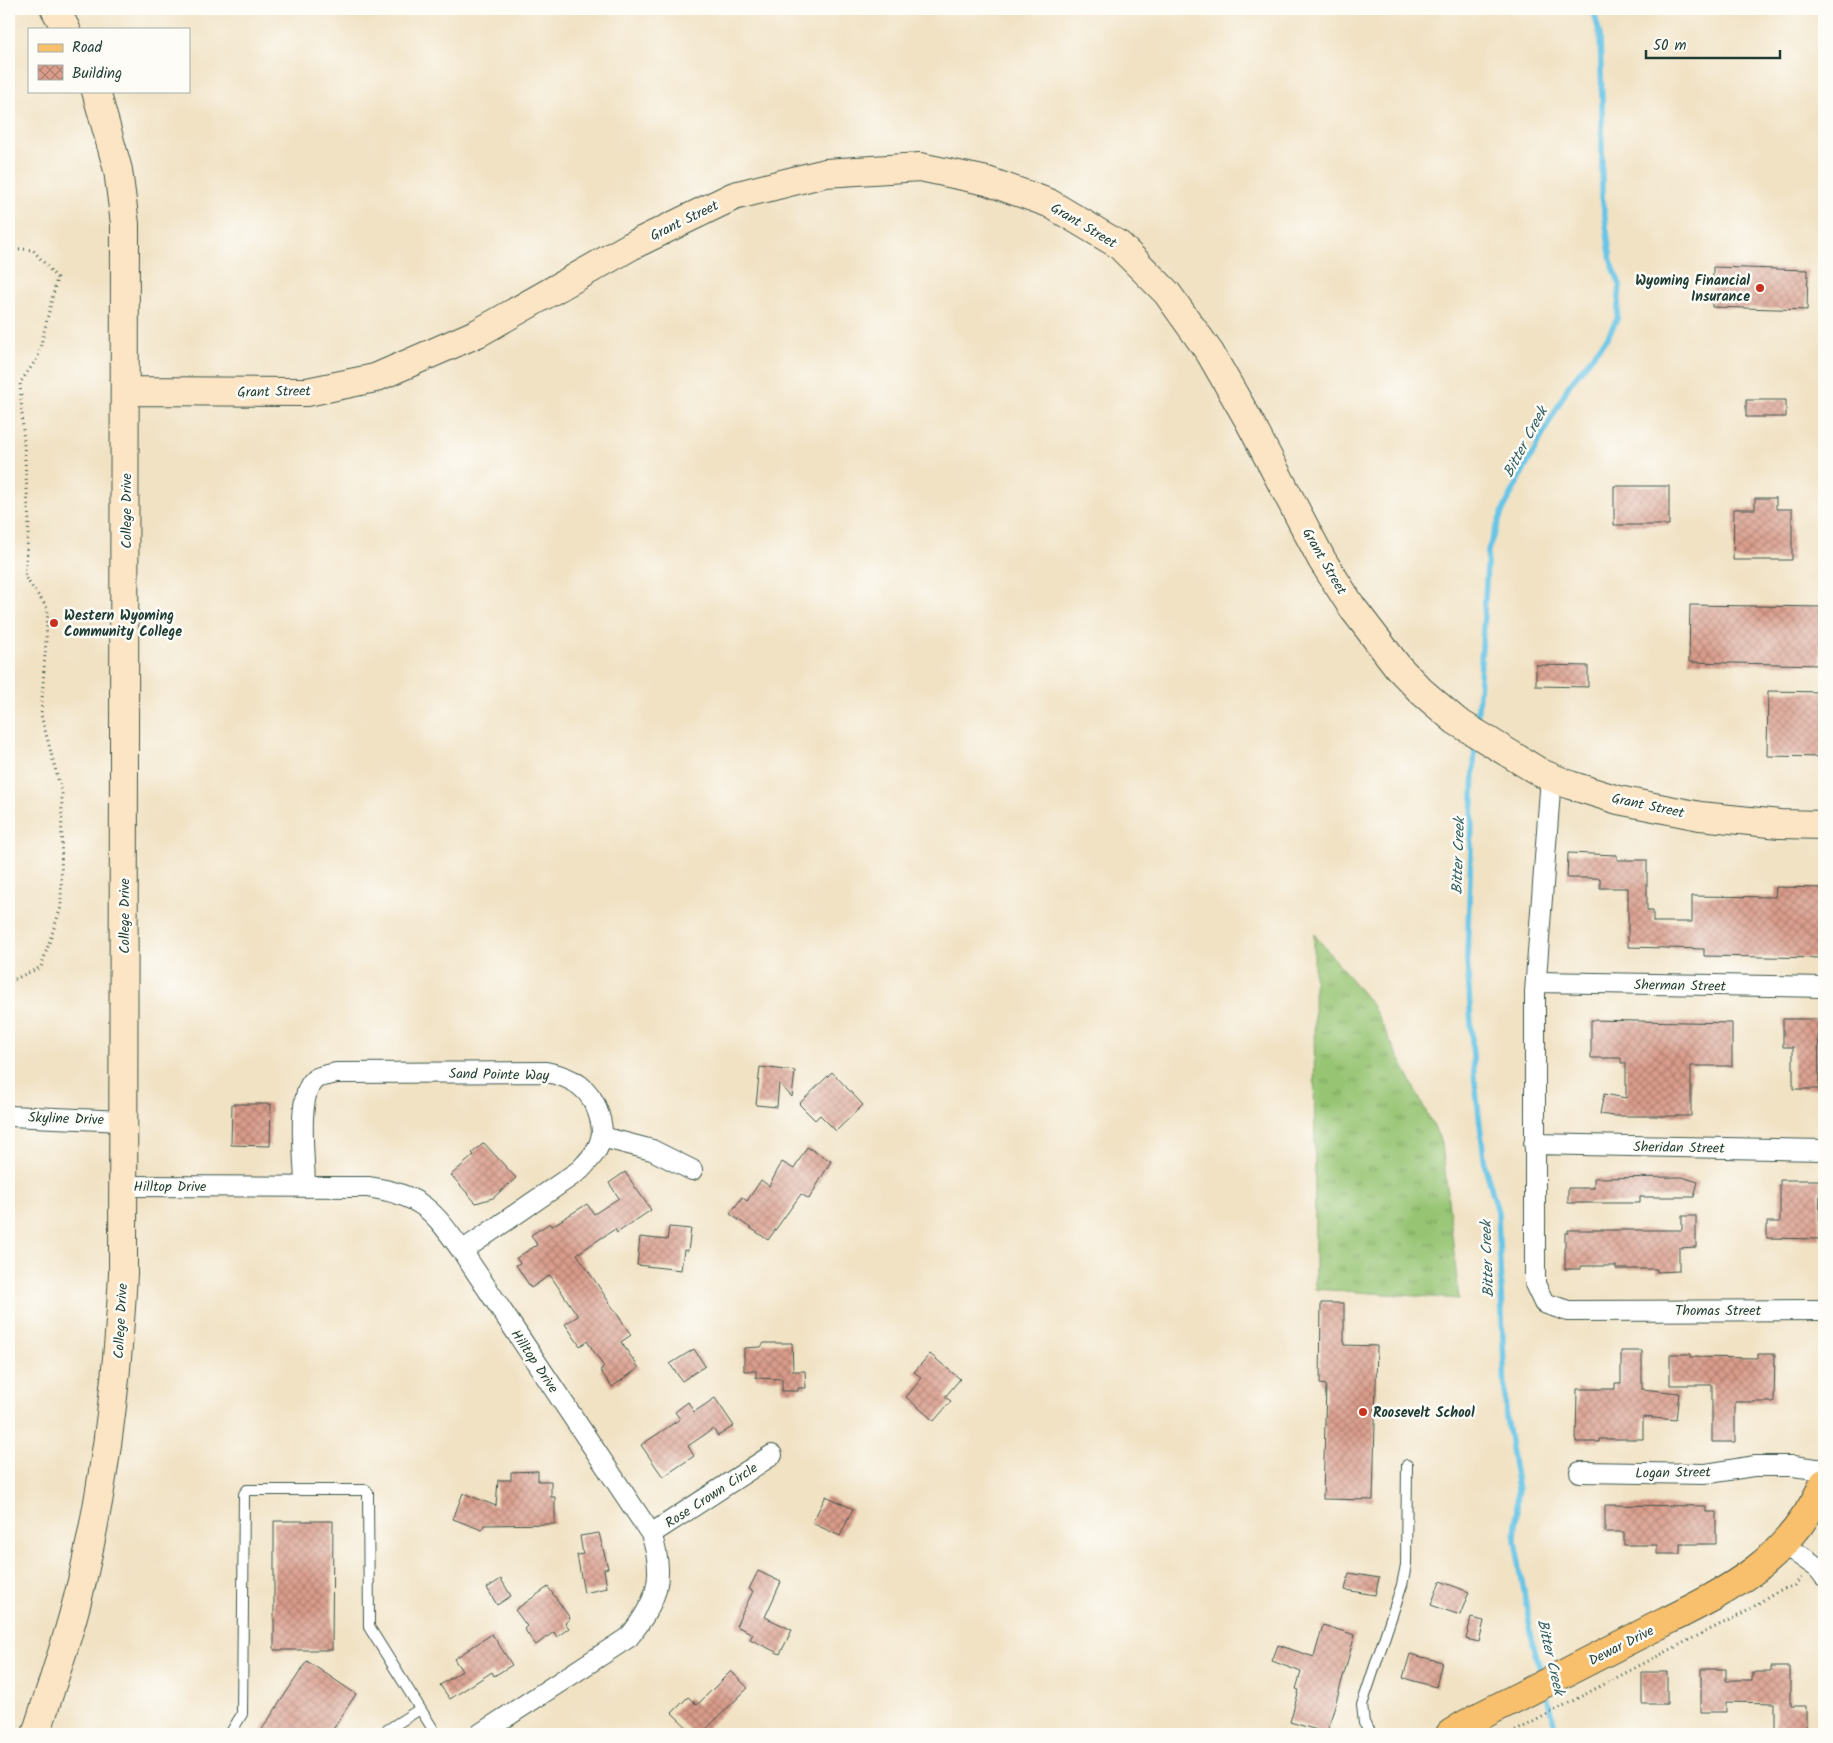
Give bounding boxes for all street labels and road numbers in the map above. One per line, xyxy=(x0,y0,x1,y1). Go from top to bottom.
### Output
street label: Grant Street xyxy=(646,195,723,247)
street label: Grant Street xyxy=(1046,197,1121,255)
street label: Grant Street xyxy=(237,380,312,404)
street label: College Drive xyxy=(116,472,138,549)
street label: Grant Street xyxy=(1296,524,1352,599)
street label: Grant Street xyxy=(1609,788,1687,825)
street label: College Drive xyxy=(114,877,136,954)
street label: Sherman Street xyxy=(1634,974,1727,998)
street label: Sand Pointe Way xyxy=(449,1063,550,1087)
street label: Skyline Drive xyxy=(28,1107,105,1131)
street label: Sheridan Street xyxy=(1633,1136,1725,1160)
street label: Hilltop Drive xyxy=(134,1176,207,1198)
street label: College Drive xyxy=(108,1282,134,1359)
street label: Thomas Street xyxy=(1675,1300,1762,1322)
street label: Hilltop Drive xyxy=(505,1325,564,1398)
street label: Rose Crown Circle xyxy=(661,1457,763,1534)
street label: Logan Street xyxy=(1635,1461,1712,1485)
street label: Dewar Drive xyxy=(1585,1620,1659,1672)

